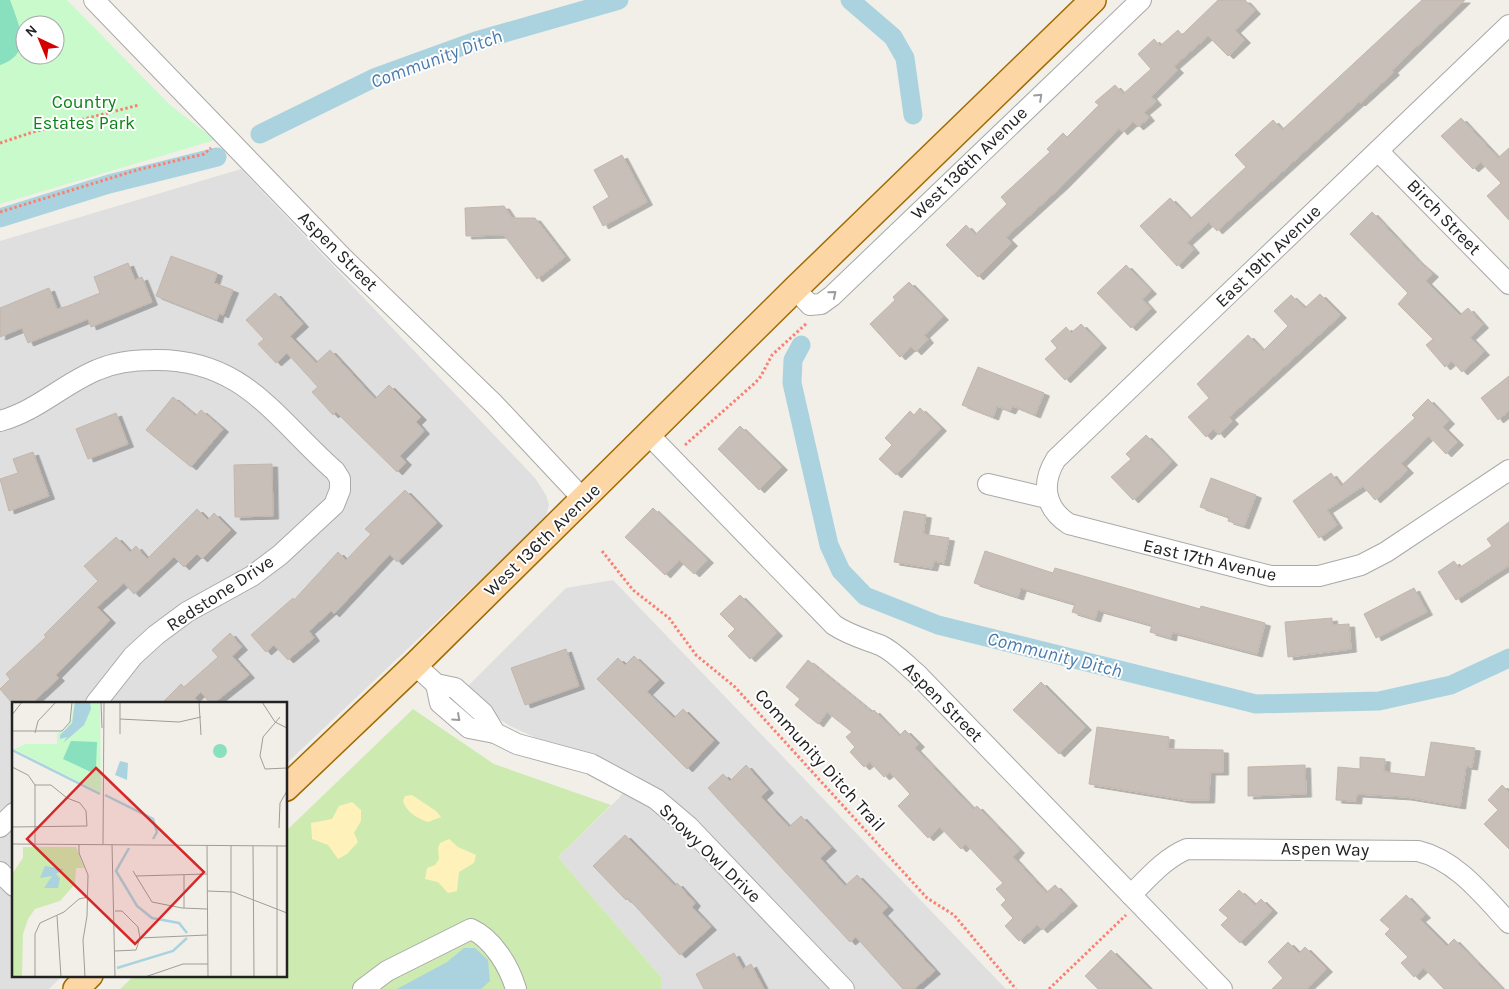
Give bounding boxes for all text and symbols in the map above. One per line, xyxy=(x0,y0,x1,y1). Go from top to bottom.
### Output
north arrow xyxy=(15,15,65,65)
text: N xyxy=(22,21,41,41)
water label: Community Ditch xyxy=(368,25,505,93)
park label: Country Estates Park xyxy=(33,91,135,134)
one-way arrow xyxy=(1033,94,1042,103)
street label: West 136th Avenue xyxy=(906,102,1032,224)
street label: Birch Street xyxy=(1402,175,1486,260)
street label: East 19th Avenue xyxy=(1211,200,1325,312)
street label: Aspen Street xyxy=(293,206,383,296)
one-way arrow xyxy=(828,291,837,300)
street label: West 136th Avenue xyxy=(479,479,605,601)
street label: East 17th Avenue xyxy=(1141,534,1279,586)
street label: Redstone Drive xyxy=(162,550,278,636)
water label: Community Ditch xyxy=(985,628,1125,682)
street label: Aspen Street xyxy=(898,657,988,747)
street label: Community Ditch Trail xyxy=(750,684,890,836)
inset map xyxy=(12,702,288,976)
one-way arrow xyxy=(452,712,461,721)
street label: Snowy Owl Drive xyxy=(654,799,766,907)
street label: Aspen Way xyxy=(1281,837,1370,861)

